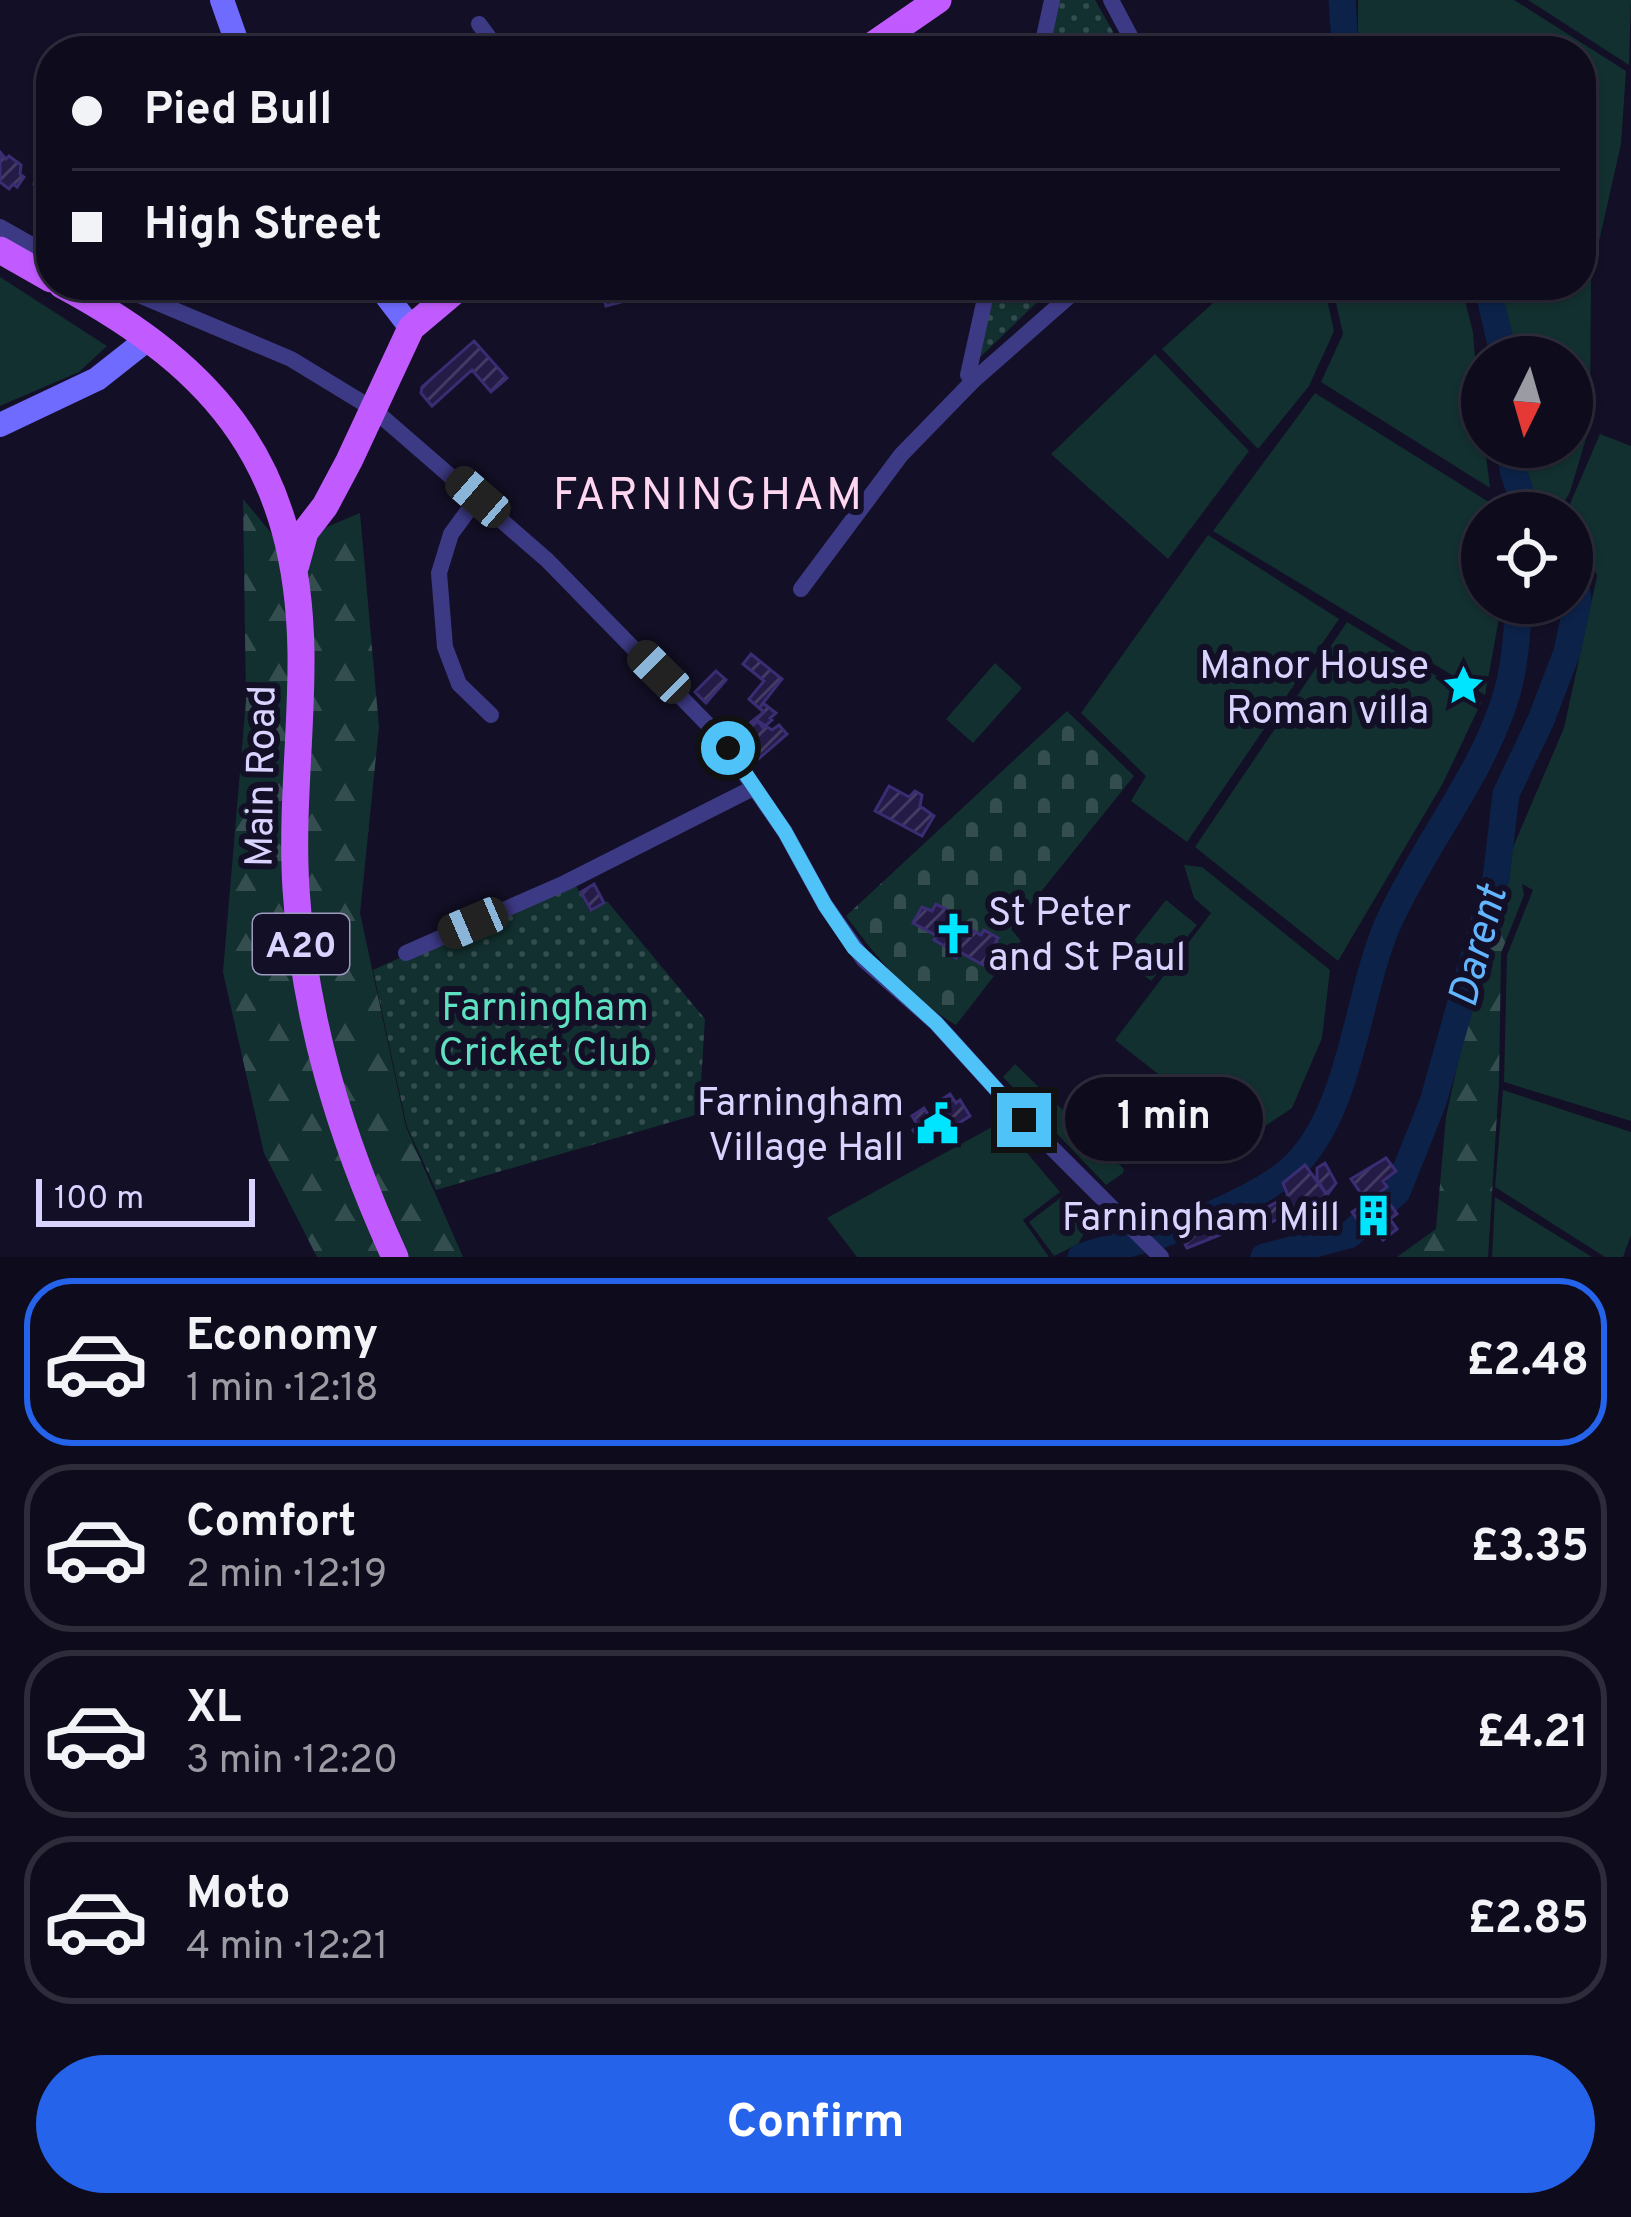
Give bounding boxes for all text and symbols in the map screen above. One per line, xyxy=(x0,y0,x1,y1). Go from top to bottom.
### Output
text: Pied Bull xyxy=(144,83,332,140)
text: High Street xyxy=(144,198,382,255)
north arrow xyxy=(1461,336,1593,468)
map controls xyxy=(1461,336,1593,624)
car xyxy=(439,460,517,534)
district label: FARNINGHAM xyxy=(553,469,865,526)
button: locate xyxy=(1461,492,1593,624)
car xyxy=(621,634,697,710)
place label: Manor House Roman villa xyxy=(1199,644,1429,738)
place icon: Manor House Roman villa xyxy=(1440,663,1486,709)
street label: Main Road xyxy=(237,685,290,868)
route start xyxy=(701,721,755,775)
water label: Darent xyxy=(1439,879,1522,1013)
place label: St Peter and St Paul xyxy=(988,891,1186,985)
car xyxy=(433,892,513,954)
church icon: St Peter and St Paul xyxy=(931,910,977,956)
road number: A20 xyxy=(253,914,349,974)
park label: Farningham Cricket Club xyxy=(439,986,651,1080)
callout: 1 min xyxy=(1066,1078,1264,1162)
place label: Farningham Village Hall xyxy=(697,1081,904,1175)
route end xyxy=(997,1093,1051,1147)
text: 1 min xyxy=(1117,1094,1211,1143)
public building icon: Farningham Village Hall xyxy=(915,1100,961,1146)
scale bar xyxy=(36,1173,255,1226)
text: 100 m xyxy=(54,1179,144,1221)
building icon: Farningham Mill xyxy=(1351,1193,1397,1239)
place label: Farningham Mill xyxy=(1062,1196,1340,1245)
icon: car xyxy=(42,1308,150,1416)
text: Economy xyxy=(186,1309,378,1366)
text: £2.48 xyxy=(1466,1334,1589,1391)
text: 1 min · 12:18 xyxy=(186,1366,379,1415)
icon: car xyxy=(42,1494,150,1602)
text: Comfort xyxy=(186,1495,356,1552)
text: £3.35 xyxy=(1470,1520,1589,1577)
text: 2 min · 12:19 xyxy=(186,1552,387,1601)
icon: car xyxy=(42,1680,150,1788)
text: XL xyxy=(186,1681,241,1738)
text: £4.21 xyxy=(1477,1706,1589,1763)
text: 3 min · 12:20 xyxy=(186,1738,398,1787)
icon: car xyxy=(42,1866,150,1974)
text: Moto xyxy=(186,1867,290,1924)
text: £2.85 xyxy=(1468,1892,1589,1949)
text: 4 min · 12:21 xyxy=(186,1924,388,1973)
button: Confirm xyxy=(36,2055,1595,2193)

